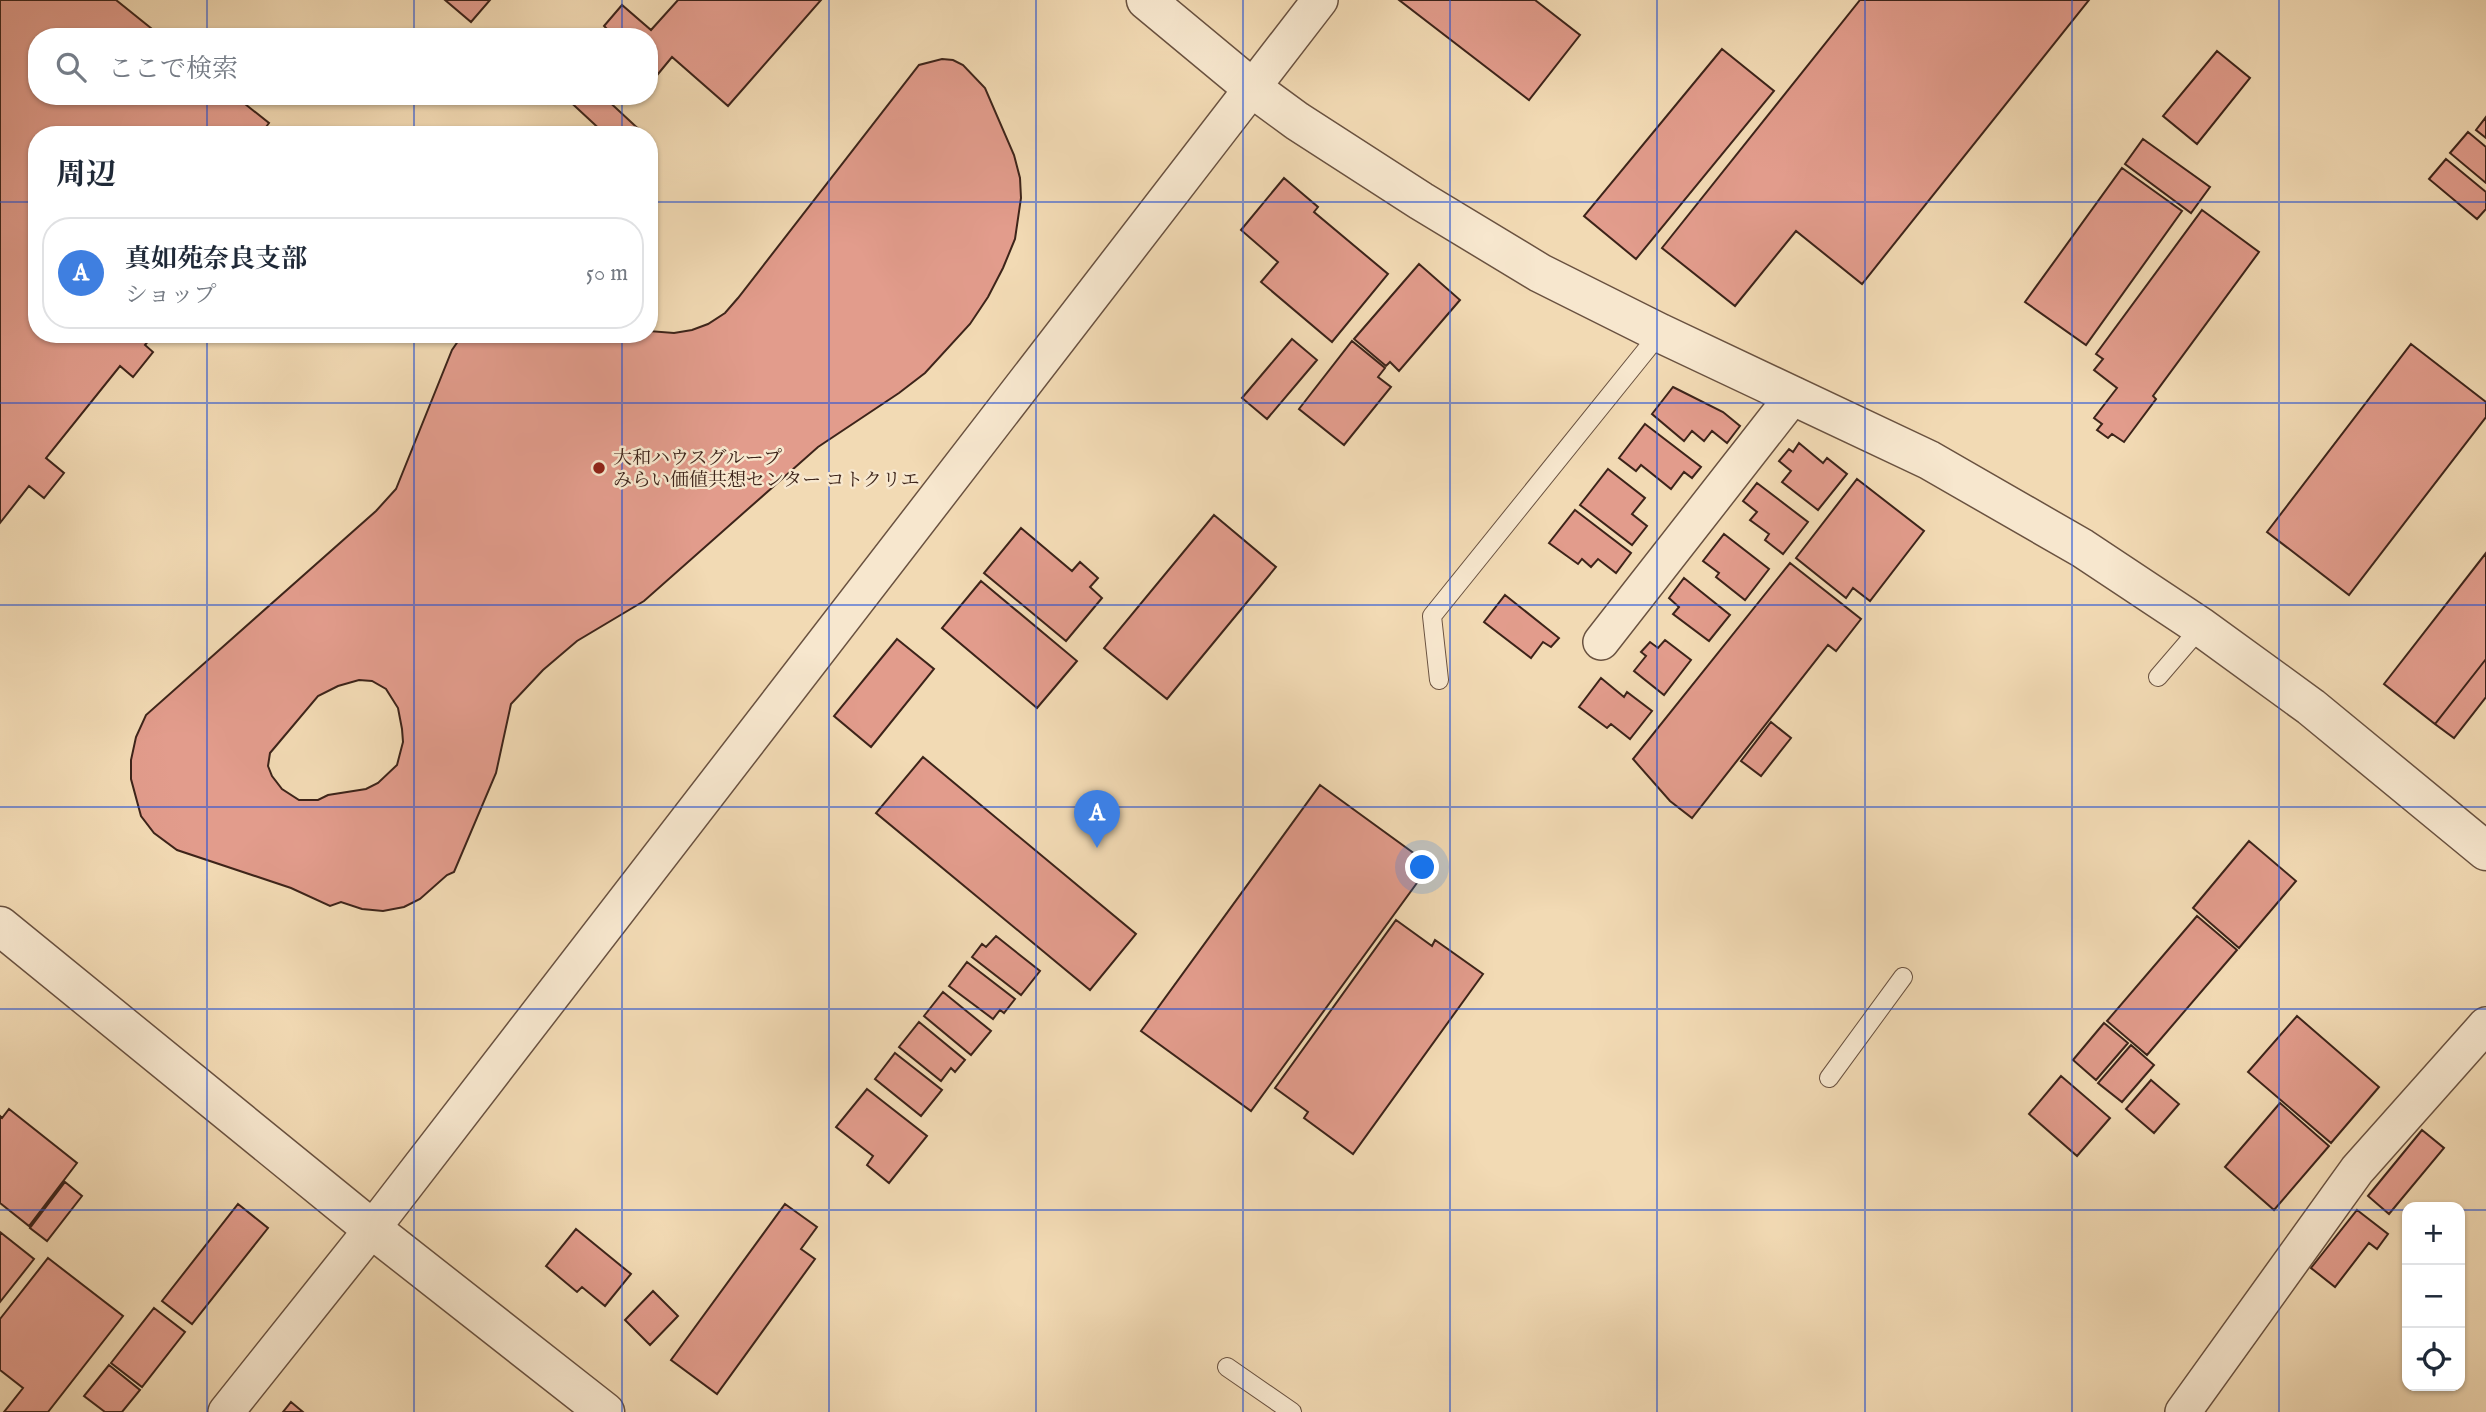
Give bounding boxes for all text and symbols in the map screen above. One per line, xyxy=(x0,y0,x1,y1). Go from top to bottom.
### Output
search box xyxy=(28,28,658,105)
icon: search xyxy=(52,48,90,86)
text: ここで検索 xyxy=(108,53,238,86)
text: 周辺 xyxy=(56,157,116,195)
text: 真如苑奈良支部 xyxy=(125,243,307,276)
text: A xyxy=(73,259,89,288)
text: 50 m xyxy=(586,259,628,288)
text: ショップ xyxy=(125,281,217,310)
place label: 大和ハウスグループ みらい価値共想センター コトクリエ xyxy=(613,447,920,493)
marker: 大和ハウスグループ みらい価値共想センター コトクリエ xyxy=(591,460,607,476)
pin: A xyxy=(1074,790,1120,848)
your location xyxy=(1405,850,1439,884)
map controls xyxy=(2402,1202,2465,1391)
button: + xyxy=(2402,1202,2465,1265)
button: − xyxy=(2402,1265,2465,1328)
button: locate xyxy=(2402,1328,2465,1391)

